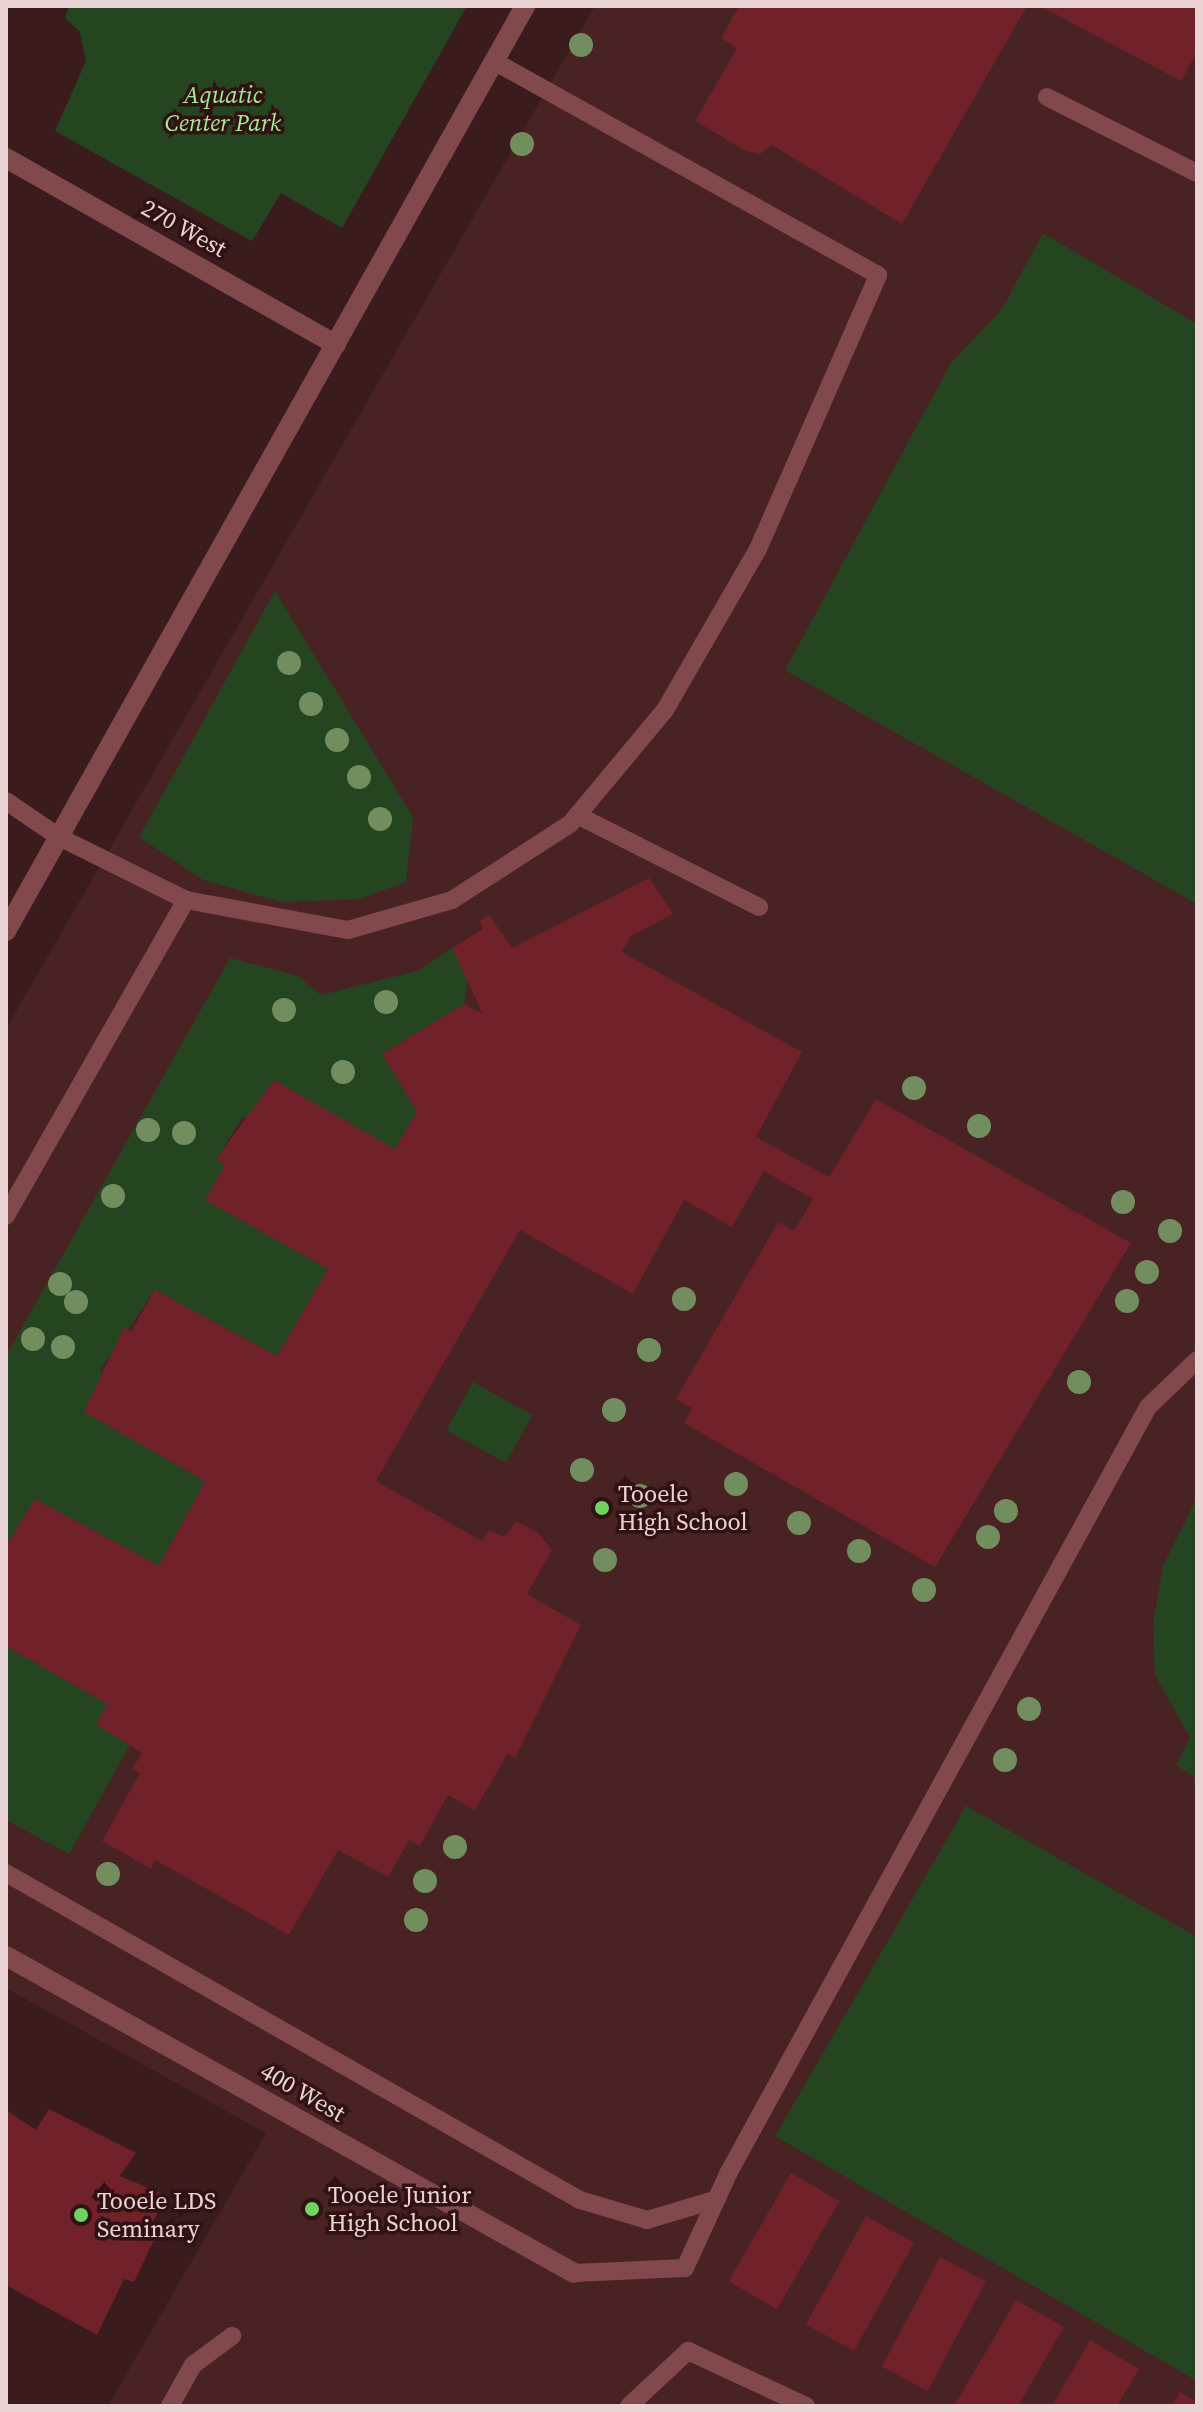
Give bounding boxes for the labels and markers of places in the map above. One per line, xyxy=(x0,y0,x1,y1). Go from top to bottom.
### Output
place label: Tooele High School xyxy=(618,1480,748,1536)
marker: Tooele High School xyxy=(593,1499,611,1517)
place label: Tooele Junior High School xyxy=(328,2181,471,2237)
place label: Tooele LDS Seminary xyxy=(97,2187,216,2243)
marker: Tooele Junior High School xyxy=(303,2200,321,2218)
marker: Tooele LDS Seminary xyxy=(72,2206,90,2224)

